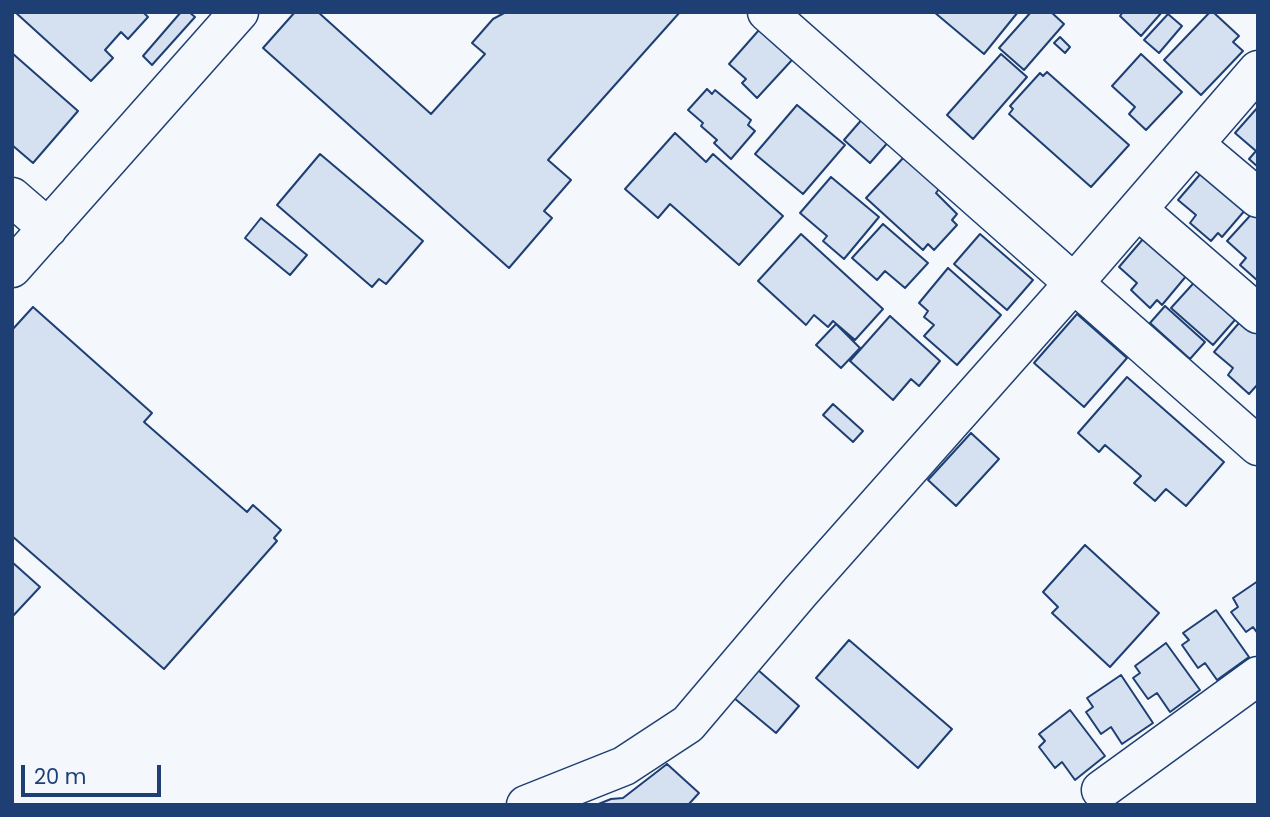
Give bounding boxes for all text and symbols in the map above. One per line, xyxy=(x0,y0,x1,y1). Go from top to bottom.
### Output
scale bar xyxy=(24,750,164,794)
text: 20 m xyxy=(34,762,87,791)

